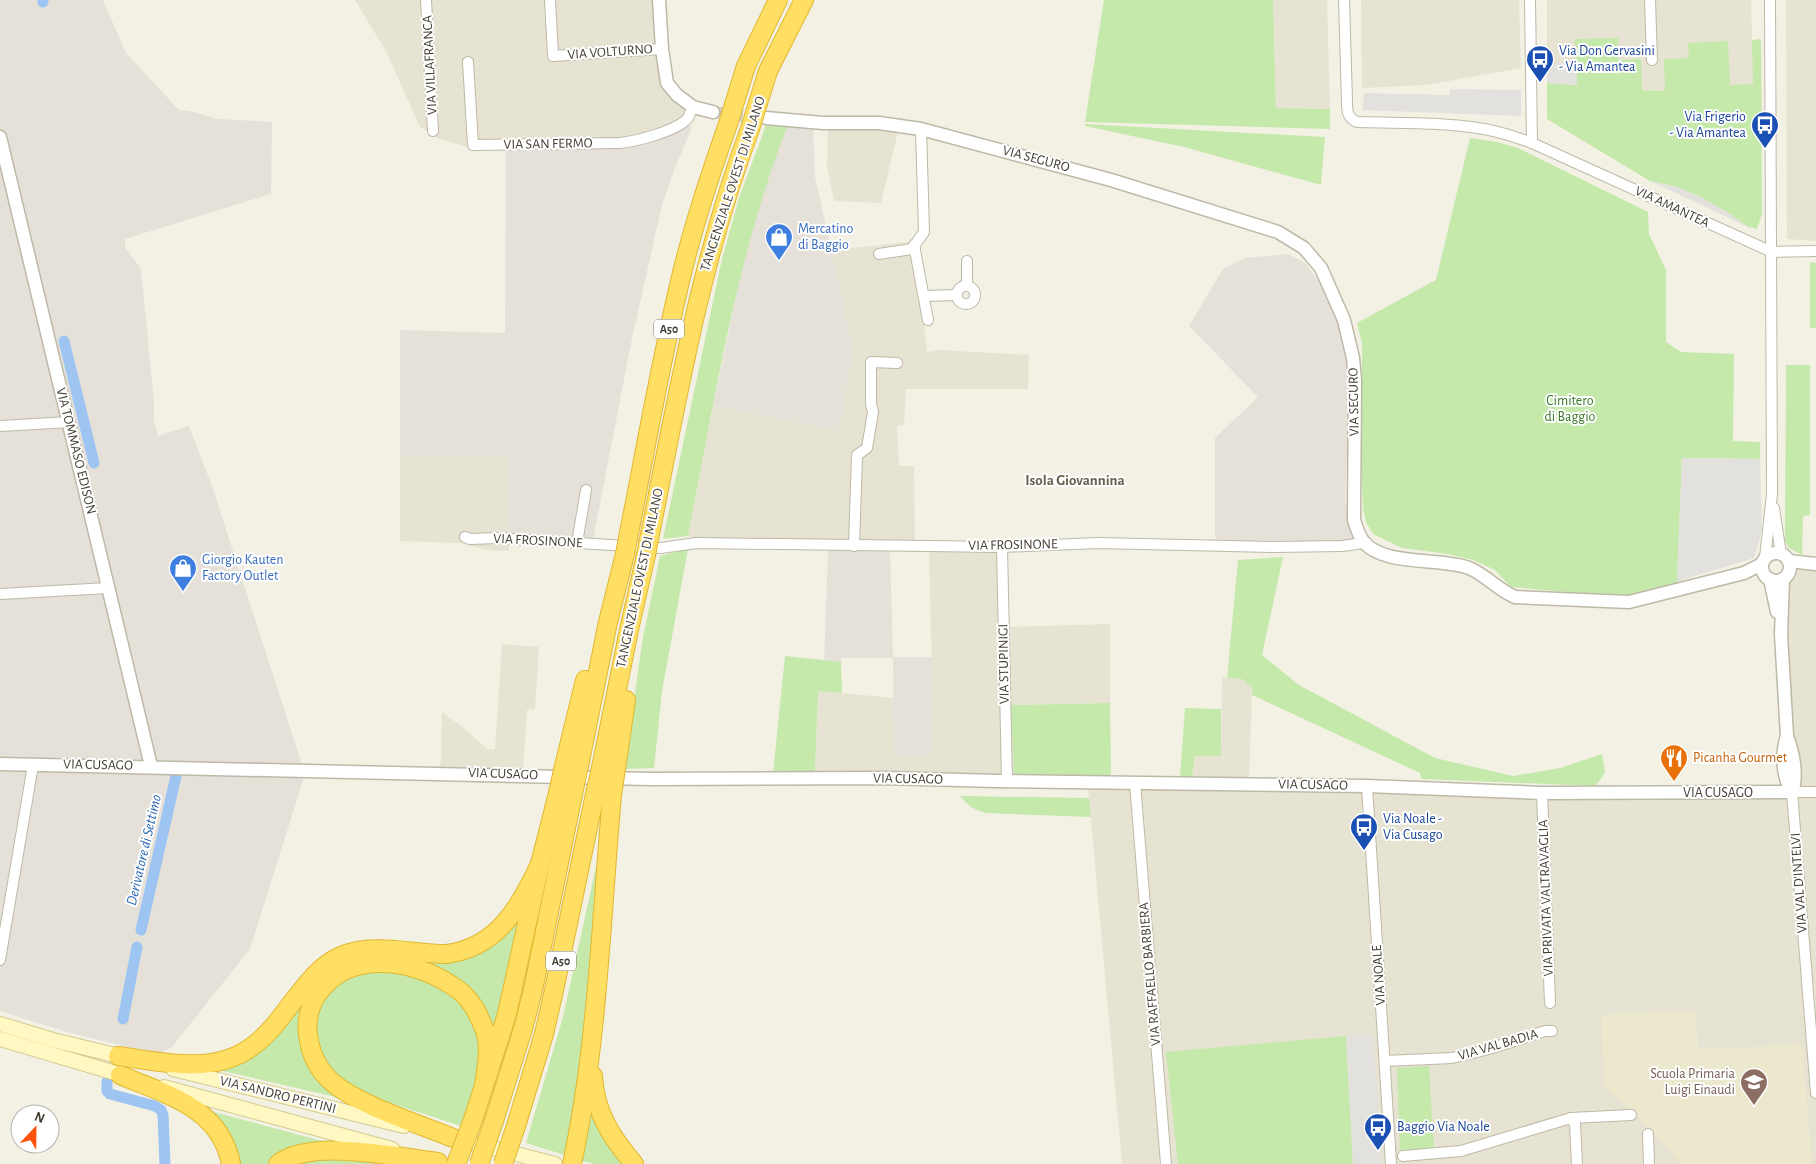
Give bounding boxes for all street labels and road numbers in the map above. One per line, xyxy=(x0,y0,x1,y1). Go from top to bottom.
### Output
street label: VIA VILLAFRANCA xyxy=(420,15,440,115)
street label: VIA VOLTURNO xyxy=(567,42,653,62)
street label: TANGENZIALE OVEST DI MILANO xyxy=(698,95,768,273)
street label: VIA SAN FERMO xyxy=(503,136,593,152)
street label: VIA SEGURO xyxy=(1001,143,1071,175)
street label: VIA AMANTEA xyxy=(1633,184,1711,230)
road number: A50 xyxy=(654,320,684,338)
street label: VIA SEGURO xyxy=(1346,367,1362,437)
street label: VIA TOMMASO EDISON xyxy=(54,386,98,516)
street label: TANGENZIALE OVEST DI MILANO xyxy=(614,487,666,669)
street label: VIA FROSINONE xyxy=(493,532,583,550)
street label: VIA FROSINONE xyxy=(968,537,1058,553)
street label: VIA STUPINIGI xyxy=(996,624,1012,704)
street label: VIA CUSAGO xyxy=(63,757,133,773)
street label: VIA CUSAGO xyxy=(468,766,538,782)
street label: VIA CUSAGO xyxy=(873,771,943,787)
street label: VIA CUSAGO xyxy=(1278,777,1348,793)
street label: VIA CUSAGO xyxy=(1683,786,1753,800)
street label: VIA PRIVATA VALTRAVAGLIA xyxy=(1536,819,1556,977)
street label: VIA VAL D'INTELVI xyxy=(1789,832,1809,934)
street label: VIA RAFFAELLO BARBIERA xyxy=(1137,902,1163,1046)
street label: VIA NOALE xyxy=(1370,944,1388,1006)
road number: A50 xyxy=(546,951,576,970)
street label: VIA VAL BADIA xyxy=(1456,1027,1540,1063)
street label: VIA SANDRO PERTINI xyxy=(218,1074,338,1116)

